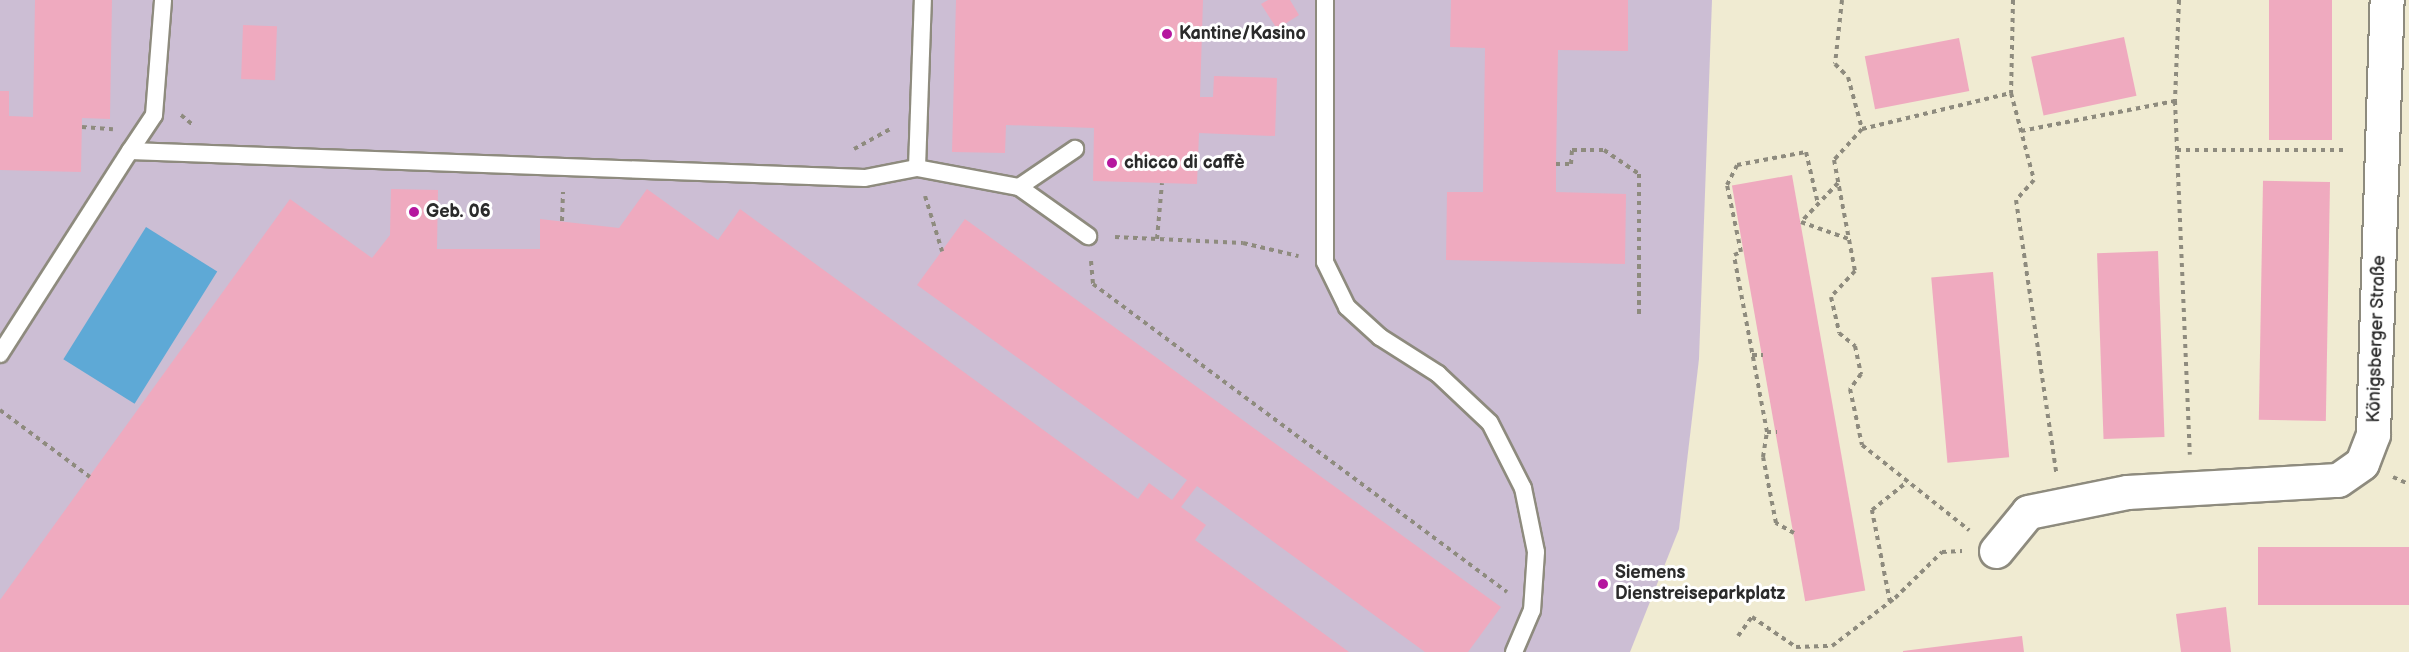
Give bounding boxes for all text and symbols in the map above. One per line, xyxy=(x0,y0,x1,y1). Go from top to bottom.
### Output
place label: Kantine/Kasino xyxy=(1179,23,1306,45)
marker: Kantine/Kasino xyxy=(1160,27,1174,41)
place label: chicco di caffè xyxy=(1124,152,1245,174)
marker: chicco di caffè xyxy=(1105,156,1119,170)
place label: Geb. 06 xyxy=(426,201,491,223)
marker: Geb. 06 xyxy=(407,205,421,219)
street label: Königsberger Straße xyxy=(2363,255,2391,423)
place label: Siemens Dienstreiseparkplatz xyxy=(1615,563,1785,606)
marker: Siemens Dienstreiseparkplatz xyxy=(1596,577,1610,591)

